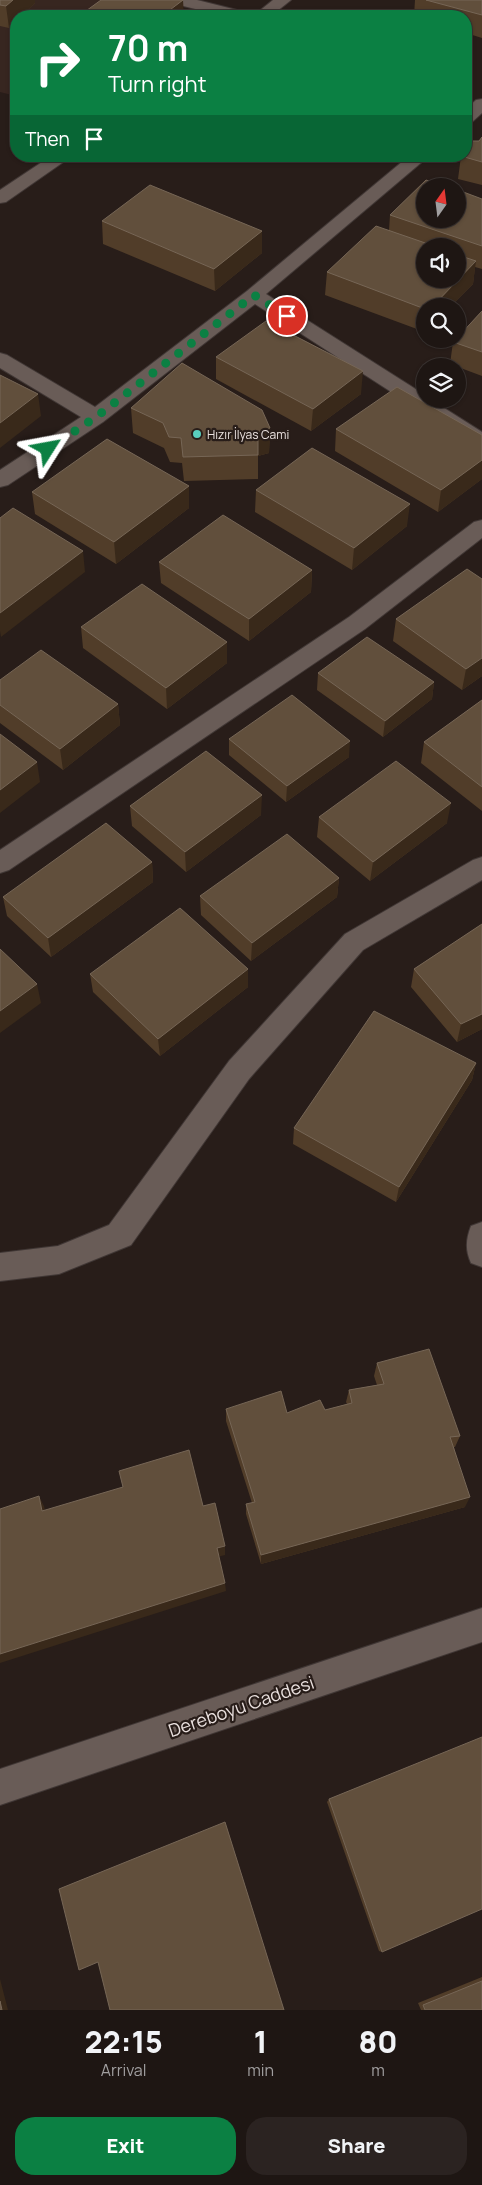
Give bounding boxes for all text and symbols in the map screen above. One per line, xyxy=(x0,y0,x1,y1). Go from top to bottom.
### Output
text: 70 m xyxy=(108,24,188,72)
icon: right xyxy=(25,30,90,95)
text: Turn right xyxy=(108,69,206,99)
icon: arrive xyxy=(80,125,108,153)
text: Then xyxy=(25,126,70,152)
north arrow xyxy=(416,178,466,228)
map controls xyxy=(416,178,466,408)
button: sound xyxy=(416,238,466,288)
pin xyxy=(266,295,308,337)
button: search xyxy=(416,298,466,348)
icon: arrive xyxy=(273,302,301,330)
button: layers xyxy=(416,358,466,408)
position arrow xyxy=(21,422,73,474)
place label: Hızır İlyas Cami xyxy=(207,426,289,443)
marker: Hızır İlyas Cami xyxy=(191,428,203,440)
street label: Dereboyu Caddesi xyxy=(165,1670,317,1742)
text: 22:15 xyxy=(85,2021,163,2062)
text: 1 xyxy=(254,2021,267,2062)
text: 80 xyxy=(359,2021,397,2062)
text: Arrival xyxy=(101,2059,146,2081)
text: min xyxy=(247,2059,274,2081)
text: m xyxy=(371,2059,385,2081)
button: Exit xyxy=(15,2117,236,2175)
button: Share xyxy=(246,2117,467,2175)

